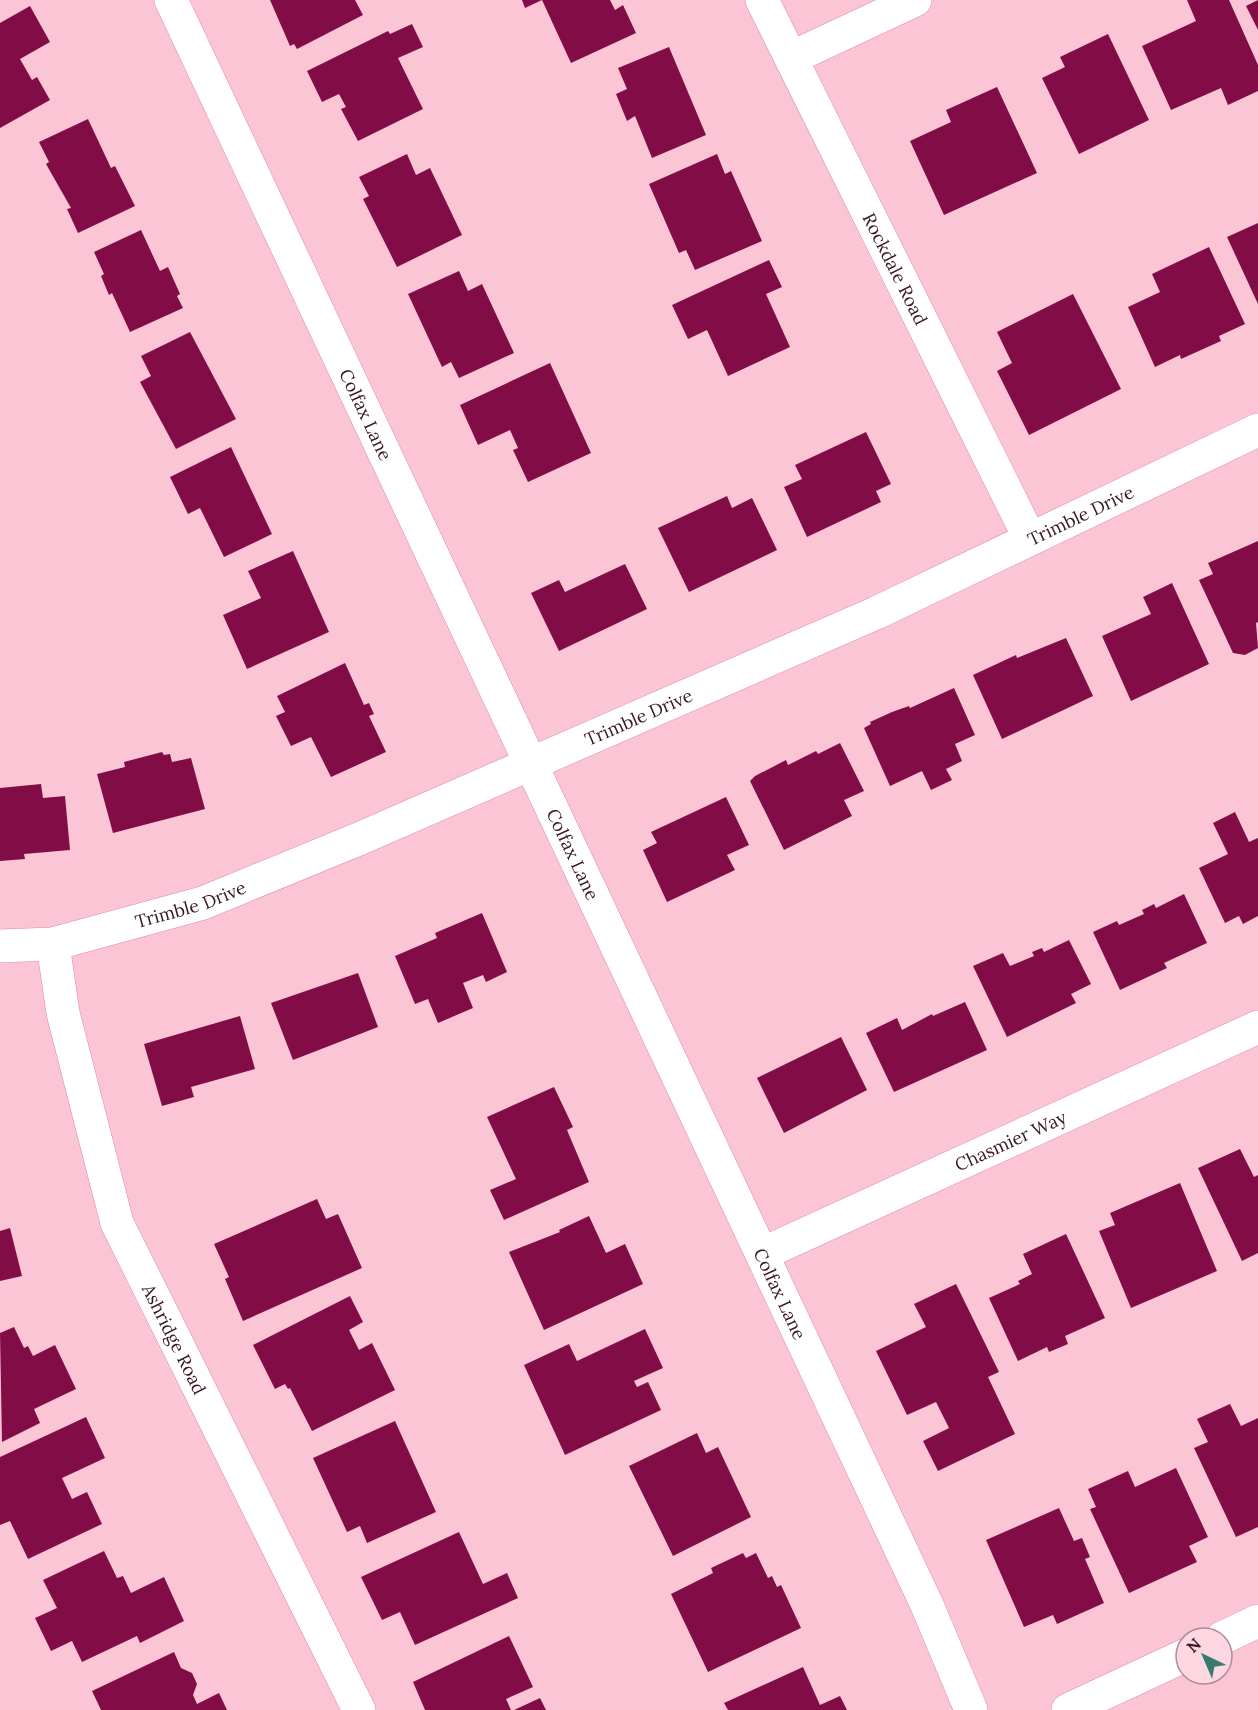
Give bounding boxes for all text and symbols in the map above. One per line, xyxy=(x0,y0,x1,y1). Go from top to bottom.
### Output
street label: Rockdale Road xyxy=(858,209,933,329)
street label: Colfax Lane xyxy=(335,365,398,464)
street label: Trimble Drive xyxy=(1023,480,1137,550)
street label: Trimble Drive xyxy=(581,683,696,750)
street label: Colfax Lane xyxy=(542,805,605,904)
street label: Trimble Drive xyxy=(132,875,249,933)
street label: Chasmier Way xyxy=(951,1105,1070,1176)
street label: Colfax Lane xyxy=(749,1244,812,1343)
street label: Ashridge Road xyxy=(137,1279,212,1398)
north arrow xyxy=(1174,1626,1234,1686)
text: N xyxy=(1182,1634,1205,1657)

